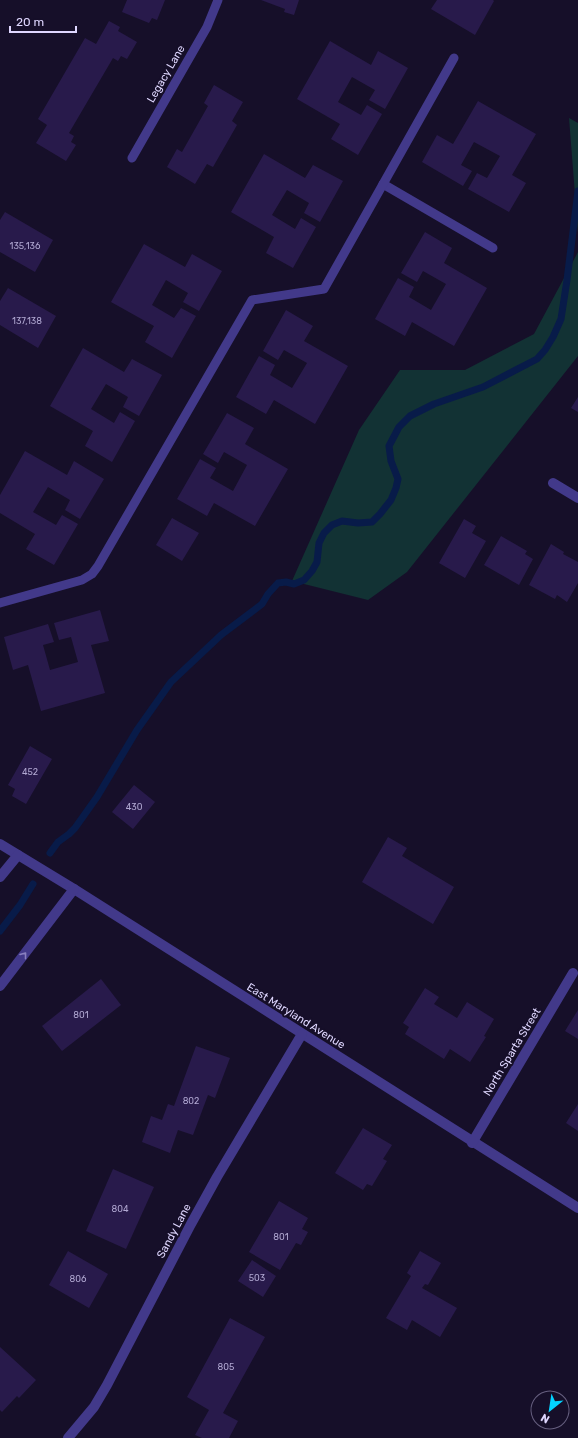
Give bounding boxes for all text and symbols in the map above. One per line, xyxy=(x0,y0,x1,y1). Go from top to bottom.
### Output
scale bar xyxy=(10,8,76,34)
text: 20 m xyxy=(16,15,44,29)
street label: Legacy Lane xyxy=(144,43,188,105)
house number: 135,136 xyxy=(10,241,41,251)
house number: 137,138 xyxy=(12,316,42,326)
house number: 452 xyxy=(22,767,38,777)
house number: 430 xyxy=(126,802,143,812)
one-way arrow xyxy=(19,952,26,959)
street label: East Maryland Avenue xyxy=(245,980,347,1052)
street label: North Sparta Street xyxy=(481,1005,544,1098)
house number: 801 xyxy=(73,1010,89,1020)
house number: 802 xyxy=(183,1096,199,1106)
street label: Sandy Lane xyxy=(154,1202,194,1260)
house number: 804 xyxy=(111,1204,129,1214)
house number: 801 xyxy=(273,1232,289,1242)
house number: 503 xyxy=(249,1273,265,1283)
house number: 806 xyxy=(70,1274,87,1284)
house number: 805 xyxy=(218,1362,234,1372)
north arrow xyxy=(530,1390,570,1430)
text: N xyxy=(539,1411,552,1426)

